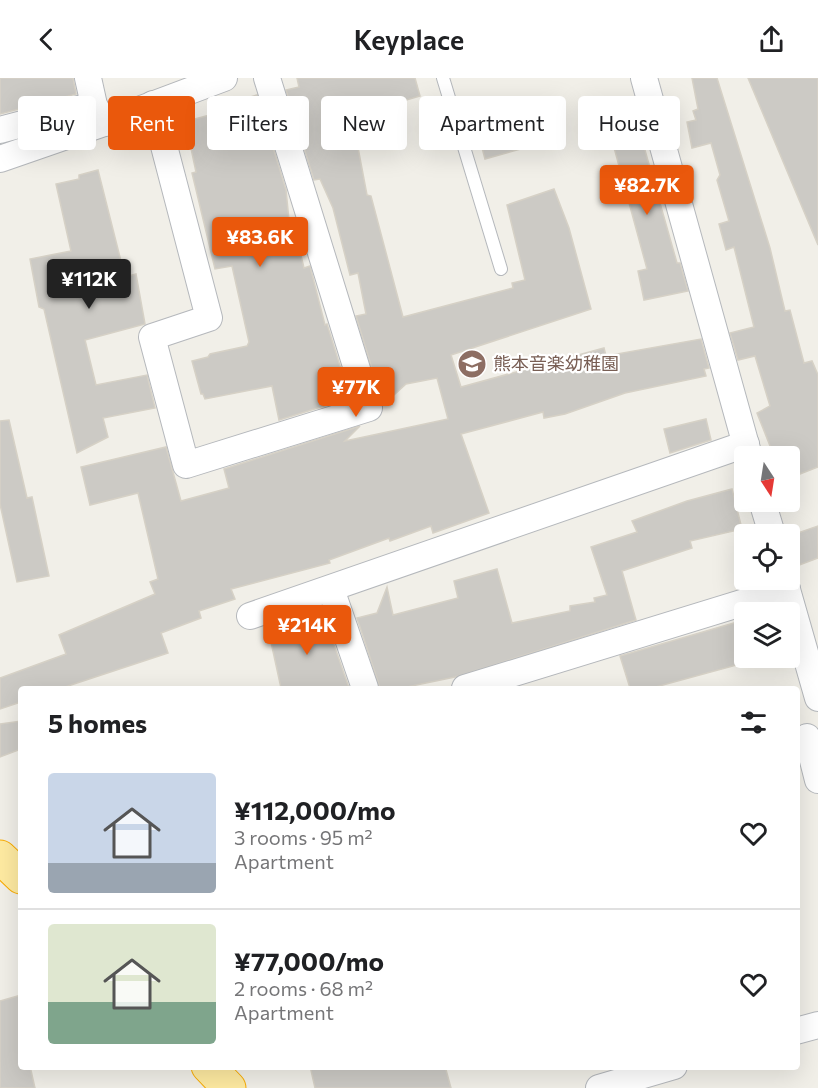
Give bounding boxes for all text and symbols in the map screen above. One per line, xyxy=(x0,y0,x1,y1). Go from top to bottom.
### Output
icon: back xyxy=(30,23,63,56)
text: Keyplace xyxy=(354,23,464,56)
icon: share xyxy=(755,23,788,56)
chip: Buy xyxy=(18,96,96,150)
chip: Rent xyxy=(108,96,195,150)
chip: Filters xyxy=(207,96,309,150)
chip: New xyxy=(321,96,407,150)
chip: Apartment xyxy=(419,96,566,150)
chip: House xyxy=(578,96,680,150)
pin: ¥82.7K xyxy=(598,165,696,216)
text: ¥82.7K xyxy=(614,172,680,196)
pin: ¥83.6K xyxy=(211,217,309,268)
text: ¥83.6K xyxy=(226,224,294,248)
pin: ¥112K xyxy=(47,259,131,310)
text: ¥112K xyxy=(61,266,117,290)
school or university icon: 熊本音楽幼稚園 xyxy=(456,348,488,380)
place label: 熊本音楽幼稚園 xyxy=(493,352,619,374)
pin: ¥77K xyxy=(320,367,392,418)
text: ¥77K xyxy=(332,374,380,398)
north arrow xyxy=(734,446,800,512)
map controls xyxy=(734,446,800,668)
button: locate xyxy=(734,524,800,590)
button: layers xyxy=(734,602,800,668)
pin: ¥214K xyxy=(265,605,349,656)
text: ¥214K xyxy=(277,612,337,636)
icon: filters xyxy=(737,706,770,739)
text: 5 homes xyxy=(48,707,147,738)
text: ¥112,000/mo xyxy=(234,794,396,825)
icon: home xyxy=(96,797,168,869)
icon: heart xyxy=(737,817,770,850)
text: 3 rooms · 95 m² xyxy=(234,825,373,849)
text: Apartment xyxy=(234,849,334,873)
text: ¥77,000/mo xyxy=(234,945,384,976)
icon: home xyxy=(96,948,168,1020)
icon: heart xyxy=(737,968,770,1001)
text: 2 rooms · 68 m² xyxy=(234,976,373,1000)
text: Apartment xyxy=(234,1000,334,1024)

